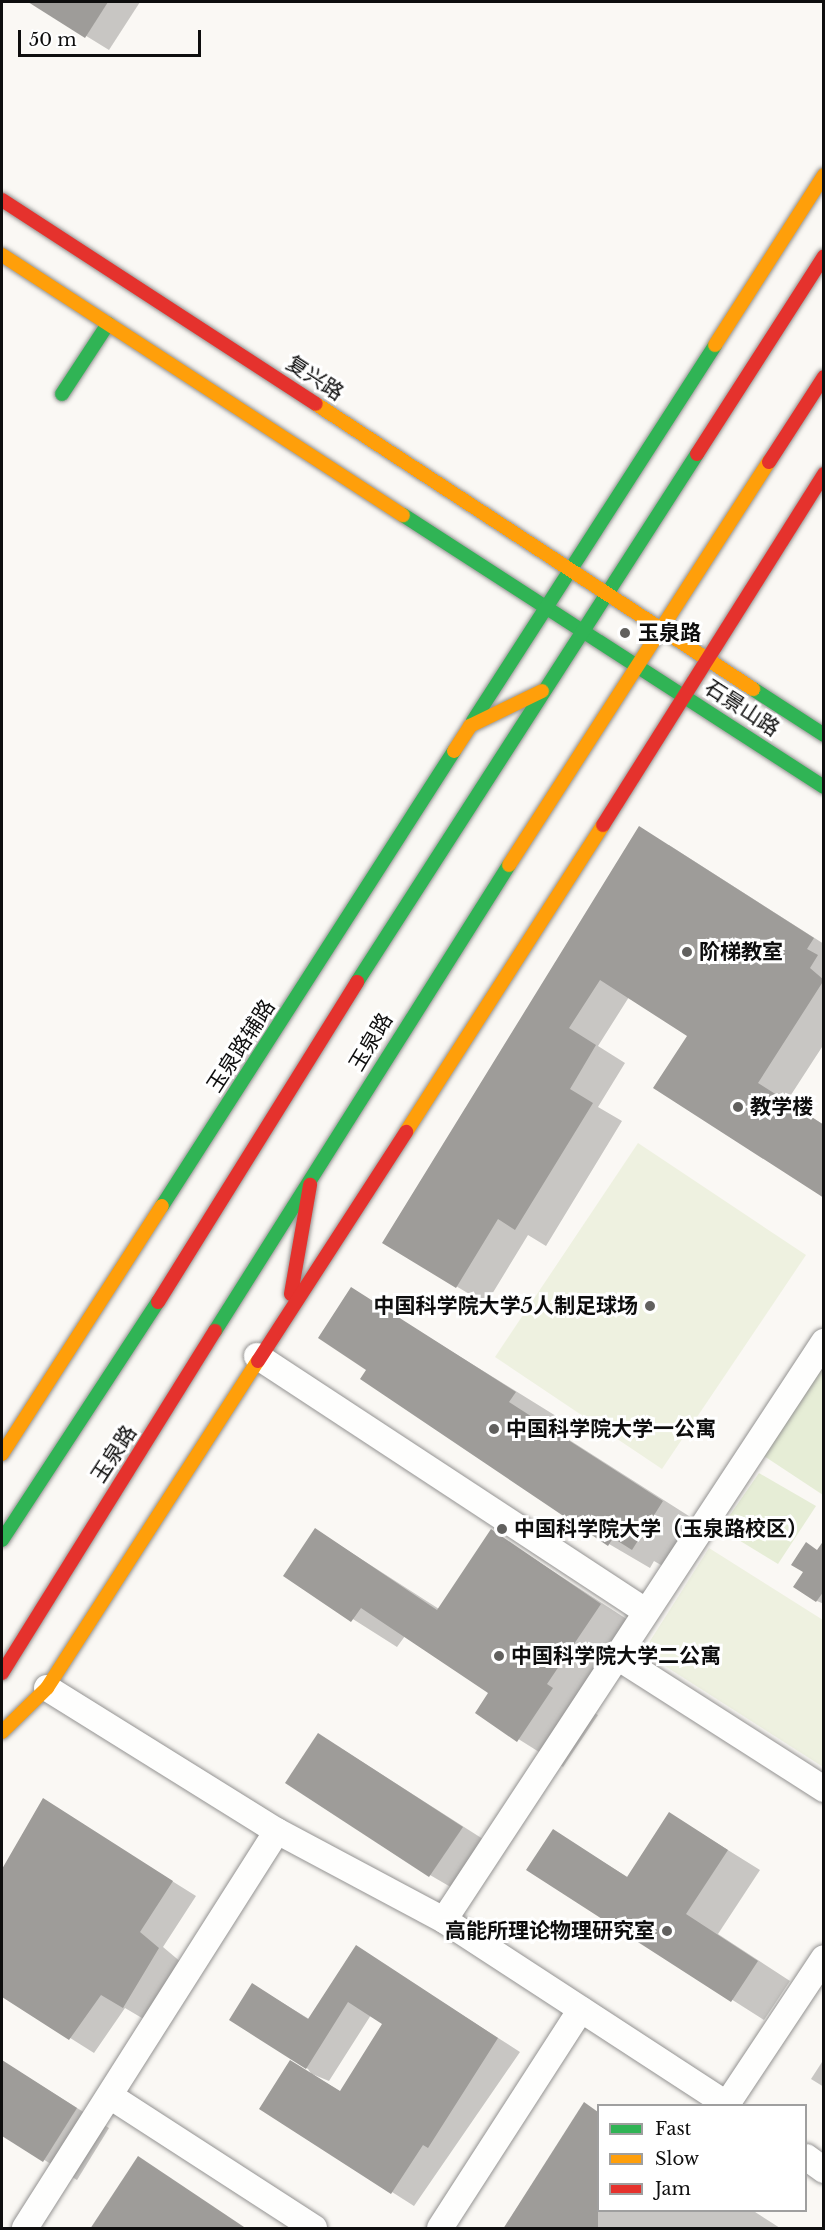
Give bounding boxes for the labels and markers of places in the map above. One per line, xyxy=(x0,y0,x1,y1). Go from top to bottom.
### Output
place label: 玉泉路 xyxy=(638,620,701,646)
marker: 玉泉路 xyxy=(616,624,634,642)
place label: 阶梯教室 xyxy=(699,939,783,965)
marker: 阶梯教室 xyxy=(680,945,694,959)
place label: 教学楼 xyxy=(750,1094,813,1120)
marker: 教学楼 xyxy=(731,1100,745,1114)
place label: 中国科学院大学5人制足球场 xyxy=(374,1293,638,1319)
marker: 中国科学院大学5人制足球场 xyxy=(643,1299,657,1313)
place label: 中国科学院大学一公寓 xyxy=(506,1416,716,1442)
marker: 中国科学院大学一公寓 xyxy=(487,1422,501,1436)
place label: 中国科学院大学（玉泉路校区） xyxy=(514,1516,808,1542)
marker: 中国科学院大学（玉泉路校区） xyxy=(495,1522,509,1536)
place label: 中国科学院大学二公寓 xyxy=(511,1643,721,1669)
marker: 中国科学院大学二公寓 xyxy=(492,1649,506,1663)
place label: 高能所理论物理研究室 xyxy=(445,1918,655,1944)
marker: 高能所理论物理研究室 xyxy=(660,1924,674,1938)

